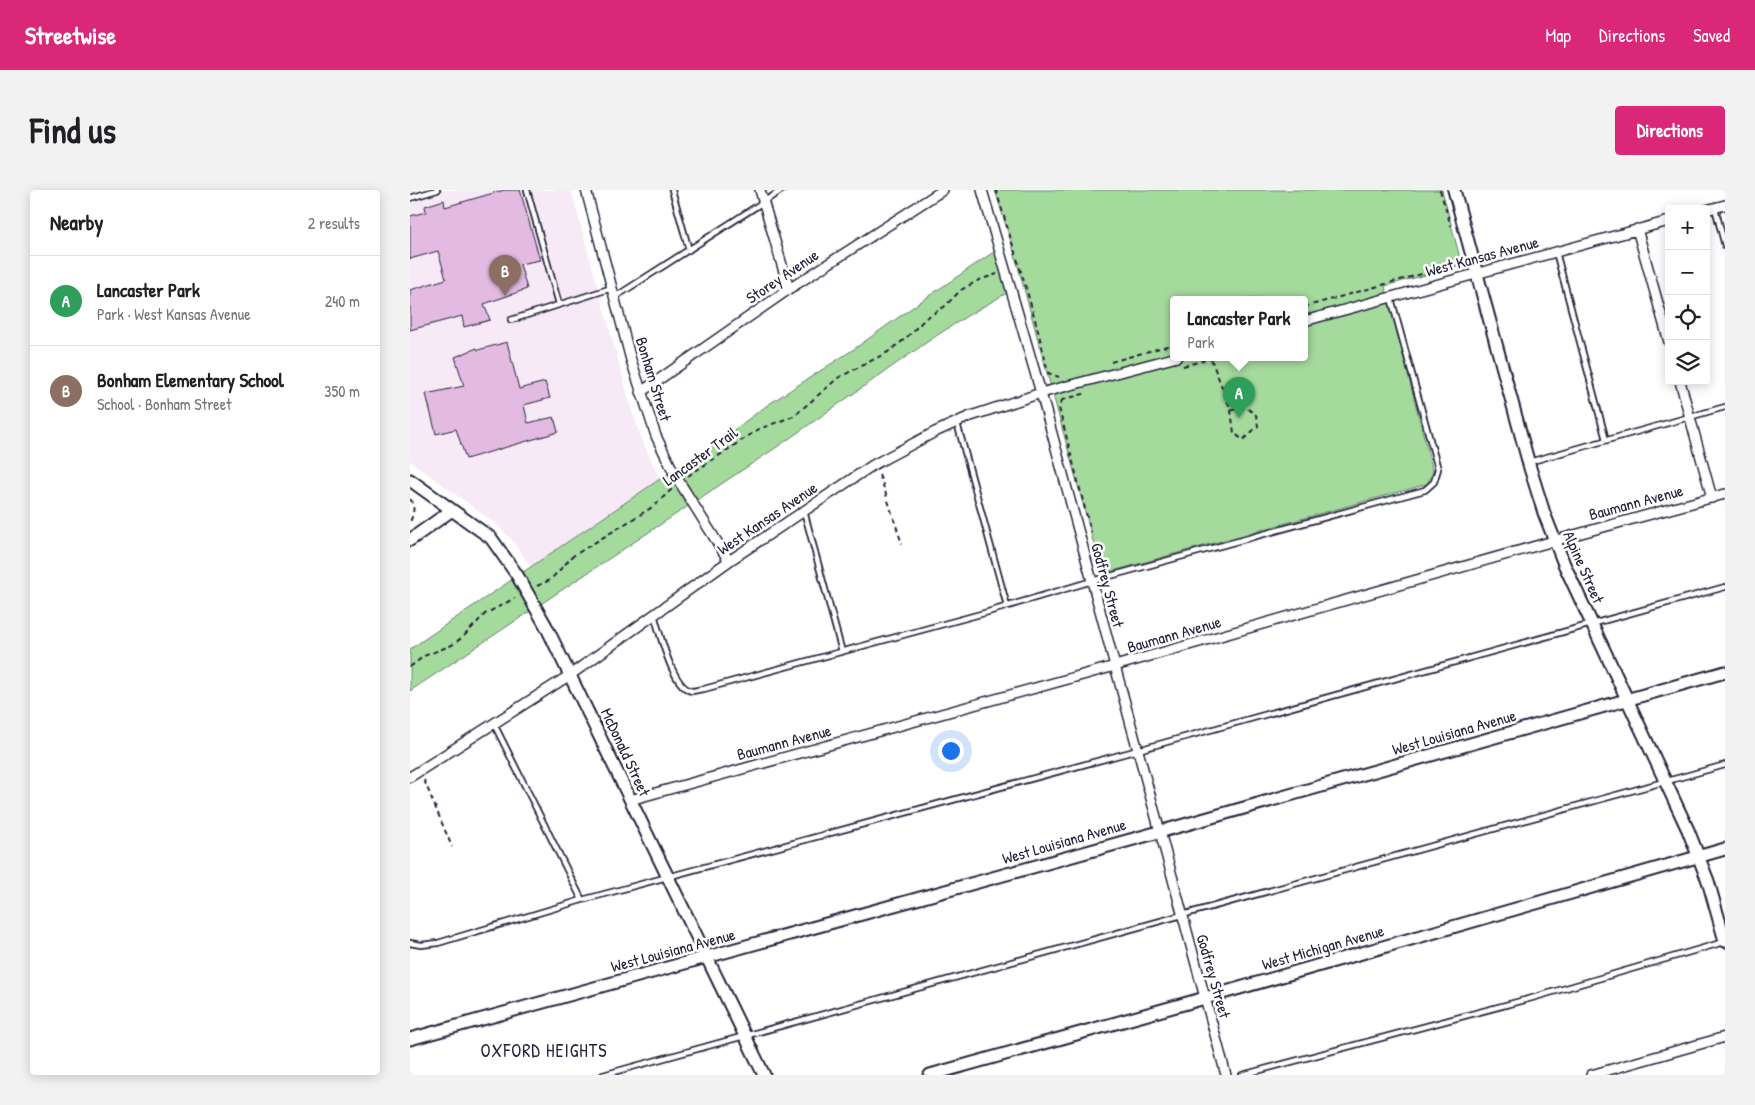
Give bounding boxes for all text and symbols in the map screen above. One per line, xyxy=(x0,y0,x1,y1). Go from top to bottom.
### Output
text: Streetwise xyxy=(25,19,116,51)
text: Map xyxy=(1546,23,1571,48)
text: Directions xyxy=(1599,23,1665,48)
text: Saved xyxy=(1693,23,1730,48)
button: Directions xyxy=(1615,106,1725,155)
text: Find us xyxy=(30,107,116,154)
map controls xyxy=(1665,205,1710,385)
button: + xyxy=(1665,205,1710,250)
text: Nearby xyxy=(50,208,103,237)
text: 2 results xyxy=(308,212,360,234)
street label: West Kansas Avenue xyxy=(1423,230,1542,282)
street label: Storey Avenue xyxy=(742,243,823,308)
button: − xyxy=(1665,250,1710,295)
pin: B xyxy=(489,255,521,296)
text: Lancaster Park xyxy=(97,277,200,303)
text: A xyxy=(62,290,70,312)
text: 240 m xyxy=(325,290,360,312)
button: locate xyxy=(1665,295,1710,340)
popup xyxy=(1170,296,1308,361)
text: Park · West Kansas Avenue xyxy=(97,303,251,325)
text: Lancaster Park xyxy=(1188,305,1290,331)
text: Park xyxy=(1188,331,1214,353)
street label: Bonham Street xyxy=(631,334,677,424)
button: layers xyxy=(1665,340,1710,385)
text: Bonham Elementary School xyxy=(97,367,284,393)
pin: A xyxy=(1223,377,1255,418)
text: B xyxy=(62,380,70,402)
text: 350 m xyxy=(324,380,360,402)
text: School · Bonham Street xyxy=(97,393,232,415)
street label: Lancaster Trail xyxy=(658,421,742,491)
street label: West Kansas Avenue xyxy=(713,476,822,560)
street label: Baumann Avenue xyxy=(1586,479,1686,525)
street label: Alpine Street xyxy=(1558,527,1610,607)
street label: Godfrey Street xyxy=(1086,540,1130,630)
street label: Baumann Avenue xyxy=(1125,610,1224,658)
street label: McDonald Street xyxy=(596,704,656,800)
street label: West Louisiana Avenue xyxy=(1390,704,1519,760)
street label: Baumann Avenue xyxy=(734,719,834,765)
your location xyxy=(938,738,964,764)
street label: West Louisiana Avenue xyxy=(1000,813,1129,869)
street label: West Michigan Avenue xyxy=(1259,919,1387,975)
street label: West Louisiana Avenue xyxy=(608,923,738,977)
street label: Godfrey Street xyxy=(1192,931,1237,1021)
district label: OXFORD HEIGHTS xyxy=(481,1038,607,1063)

